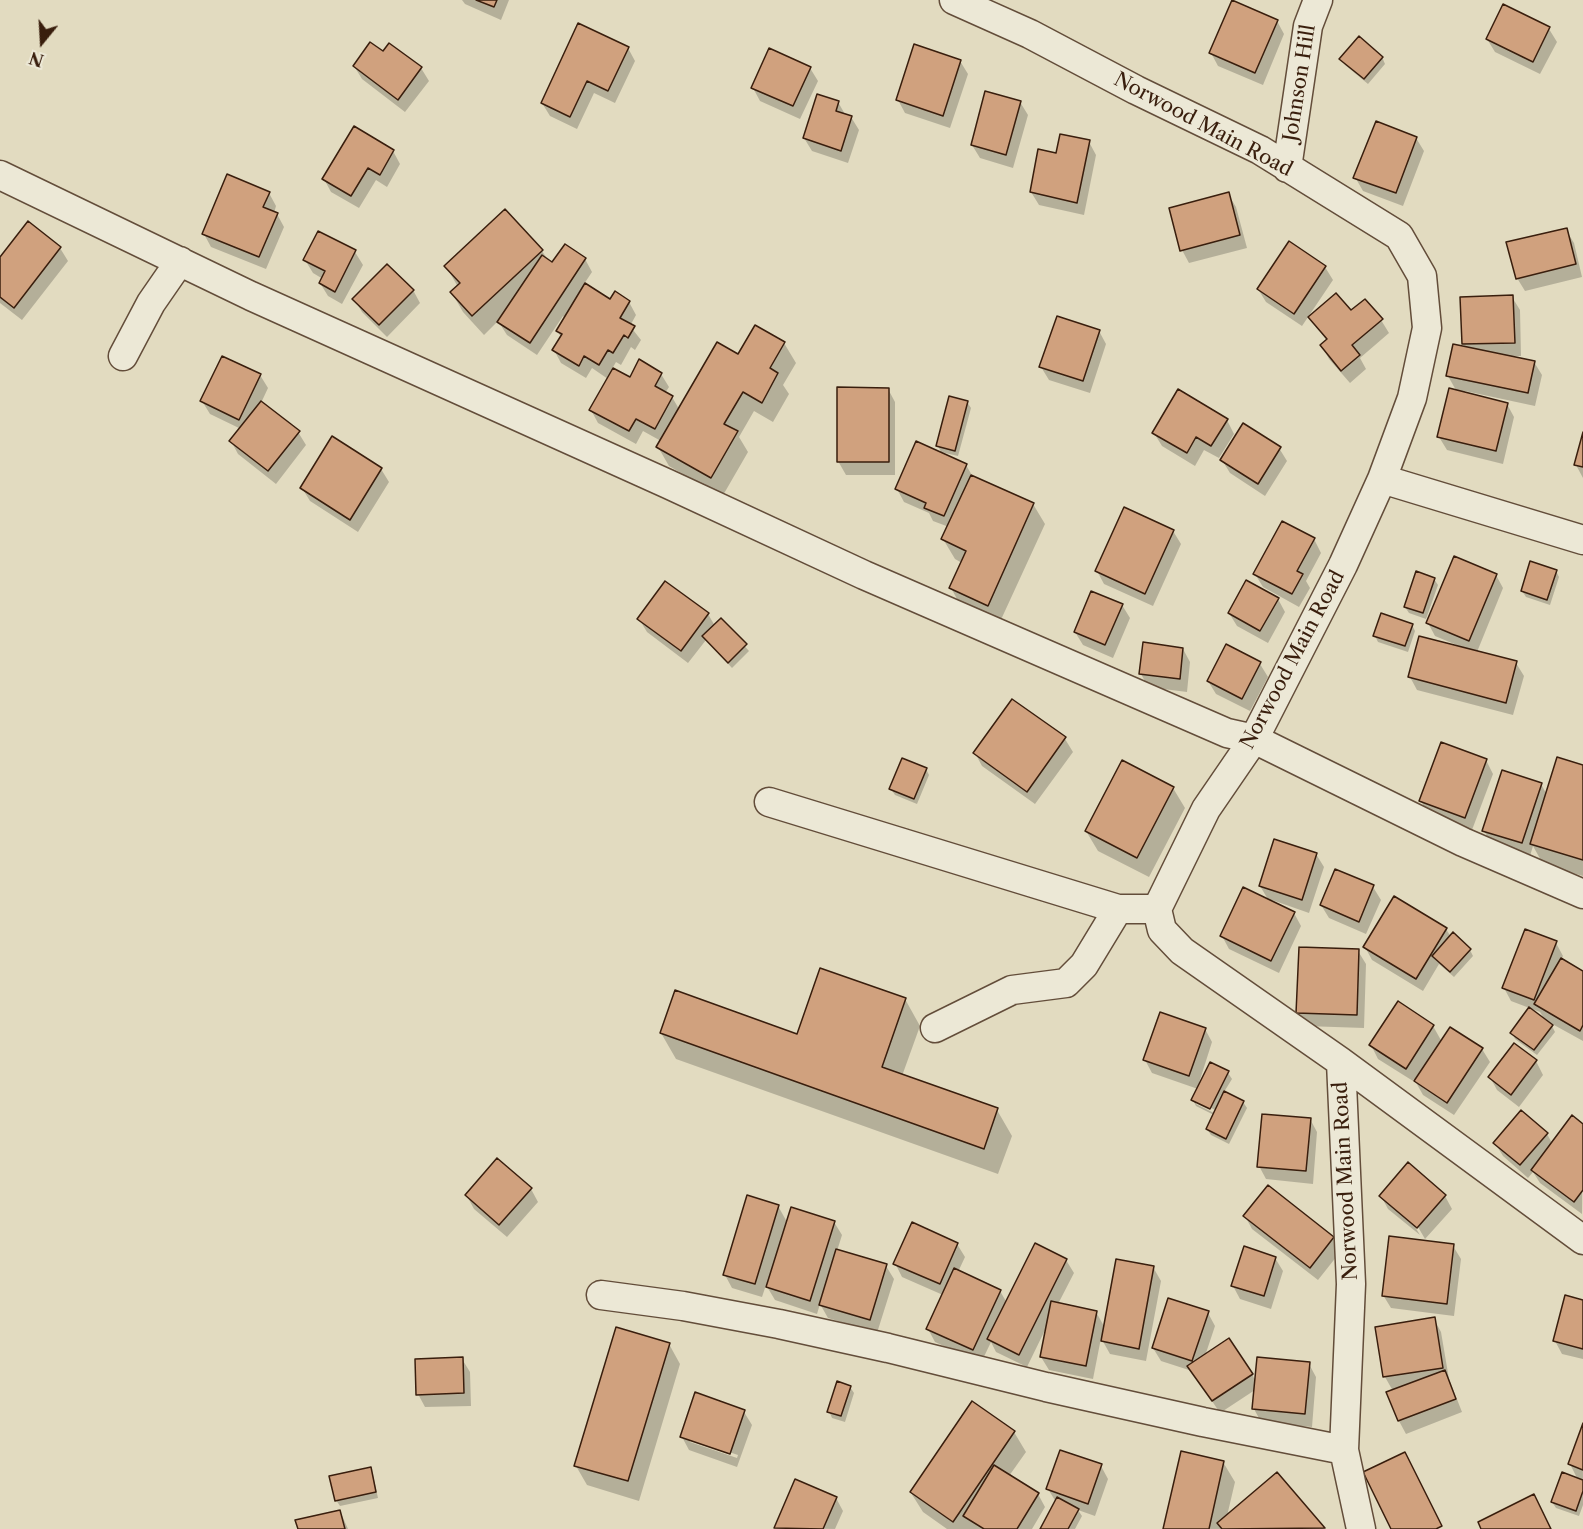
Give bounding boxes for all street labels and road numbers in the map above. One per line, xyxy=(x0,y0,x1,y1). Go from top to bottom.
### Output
street label: Johnson Hill xyxy=(1279,23,1321,143)
street label: Norwood Main Road xyxy=(1110,68,1296,182)
street label: Norwood Main Road xyxy=(1236,567,1350,753)
street label: Norwood Main Road xyxy=(1329,1081,1363,1281)

